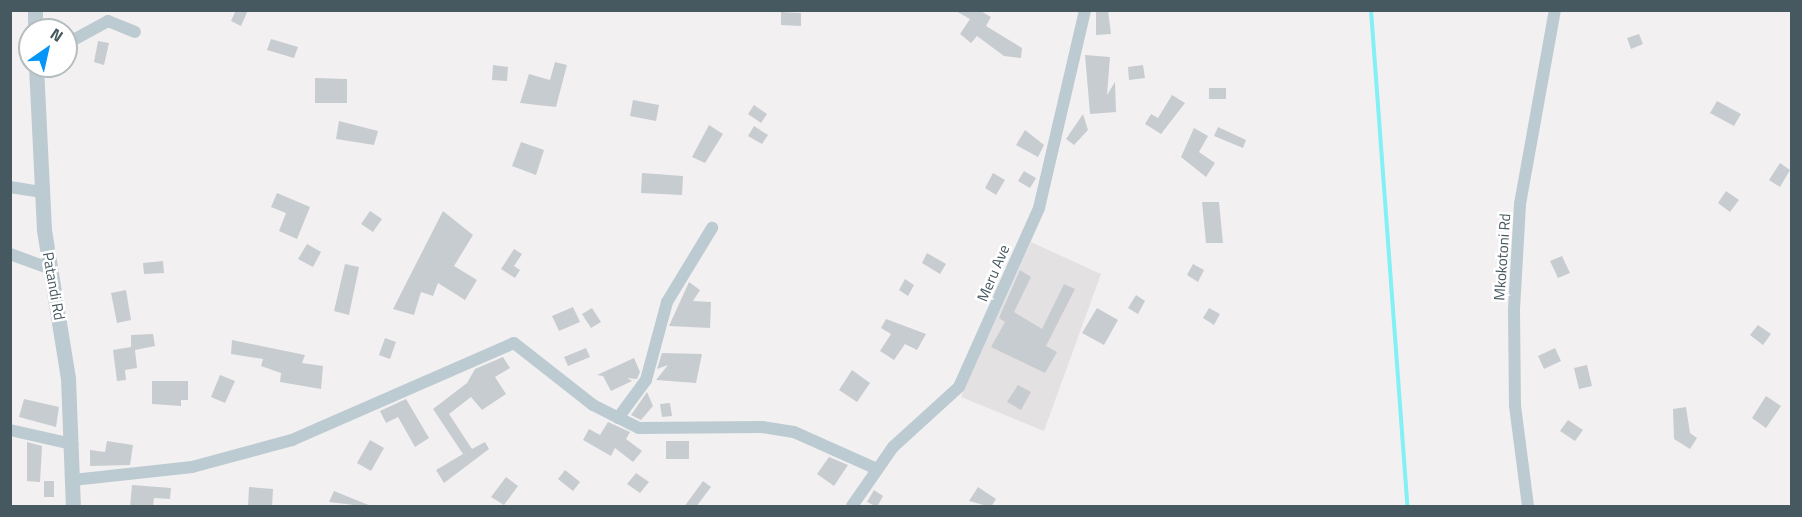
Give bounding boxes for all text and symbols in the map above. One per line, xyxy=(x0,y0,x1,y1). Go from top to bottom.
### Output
north arrow xyxy=(18,18,78,78)
text: N xyxy=(46,22,68,48)
street label: Mkokotoni Rd xyxy=(1490,213,1514,301)
street label: Meru Ave xyxy=(973,242,1013,304)
street label: Patandi Rd xyxy=(39,251,69,321)

